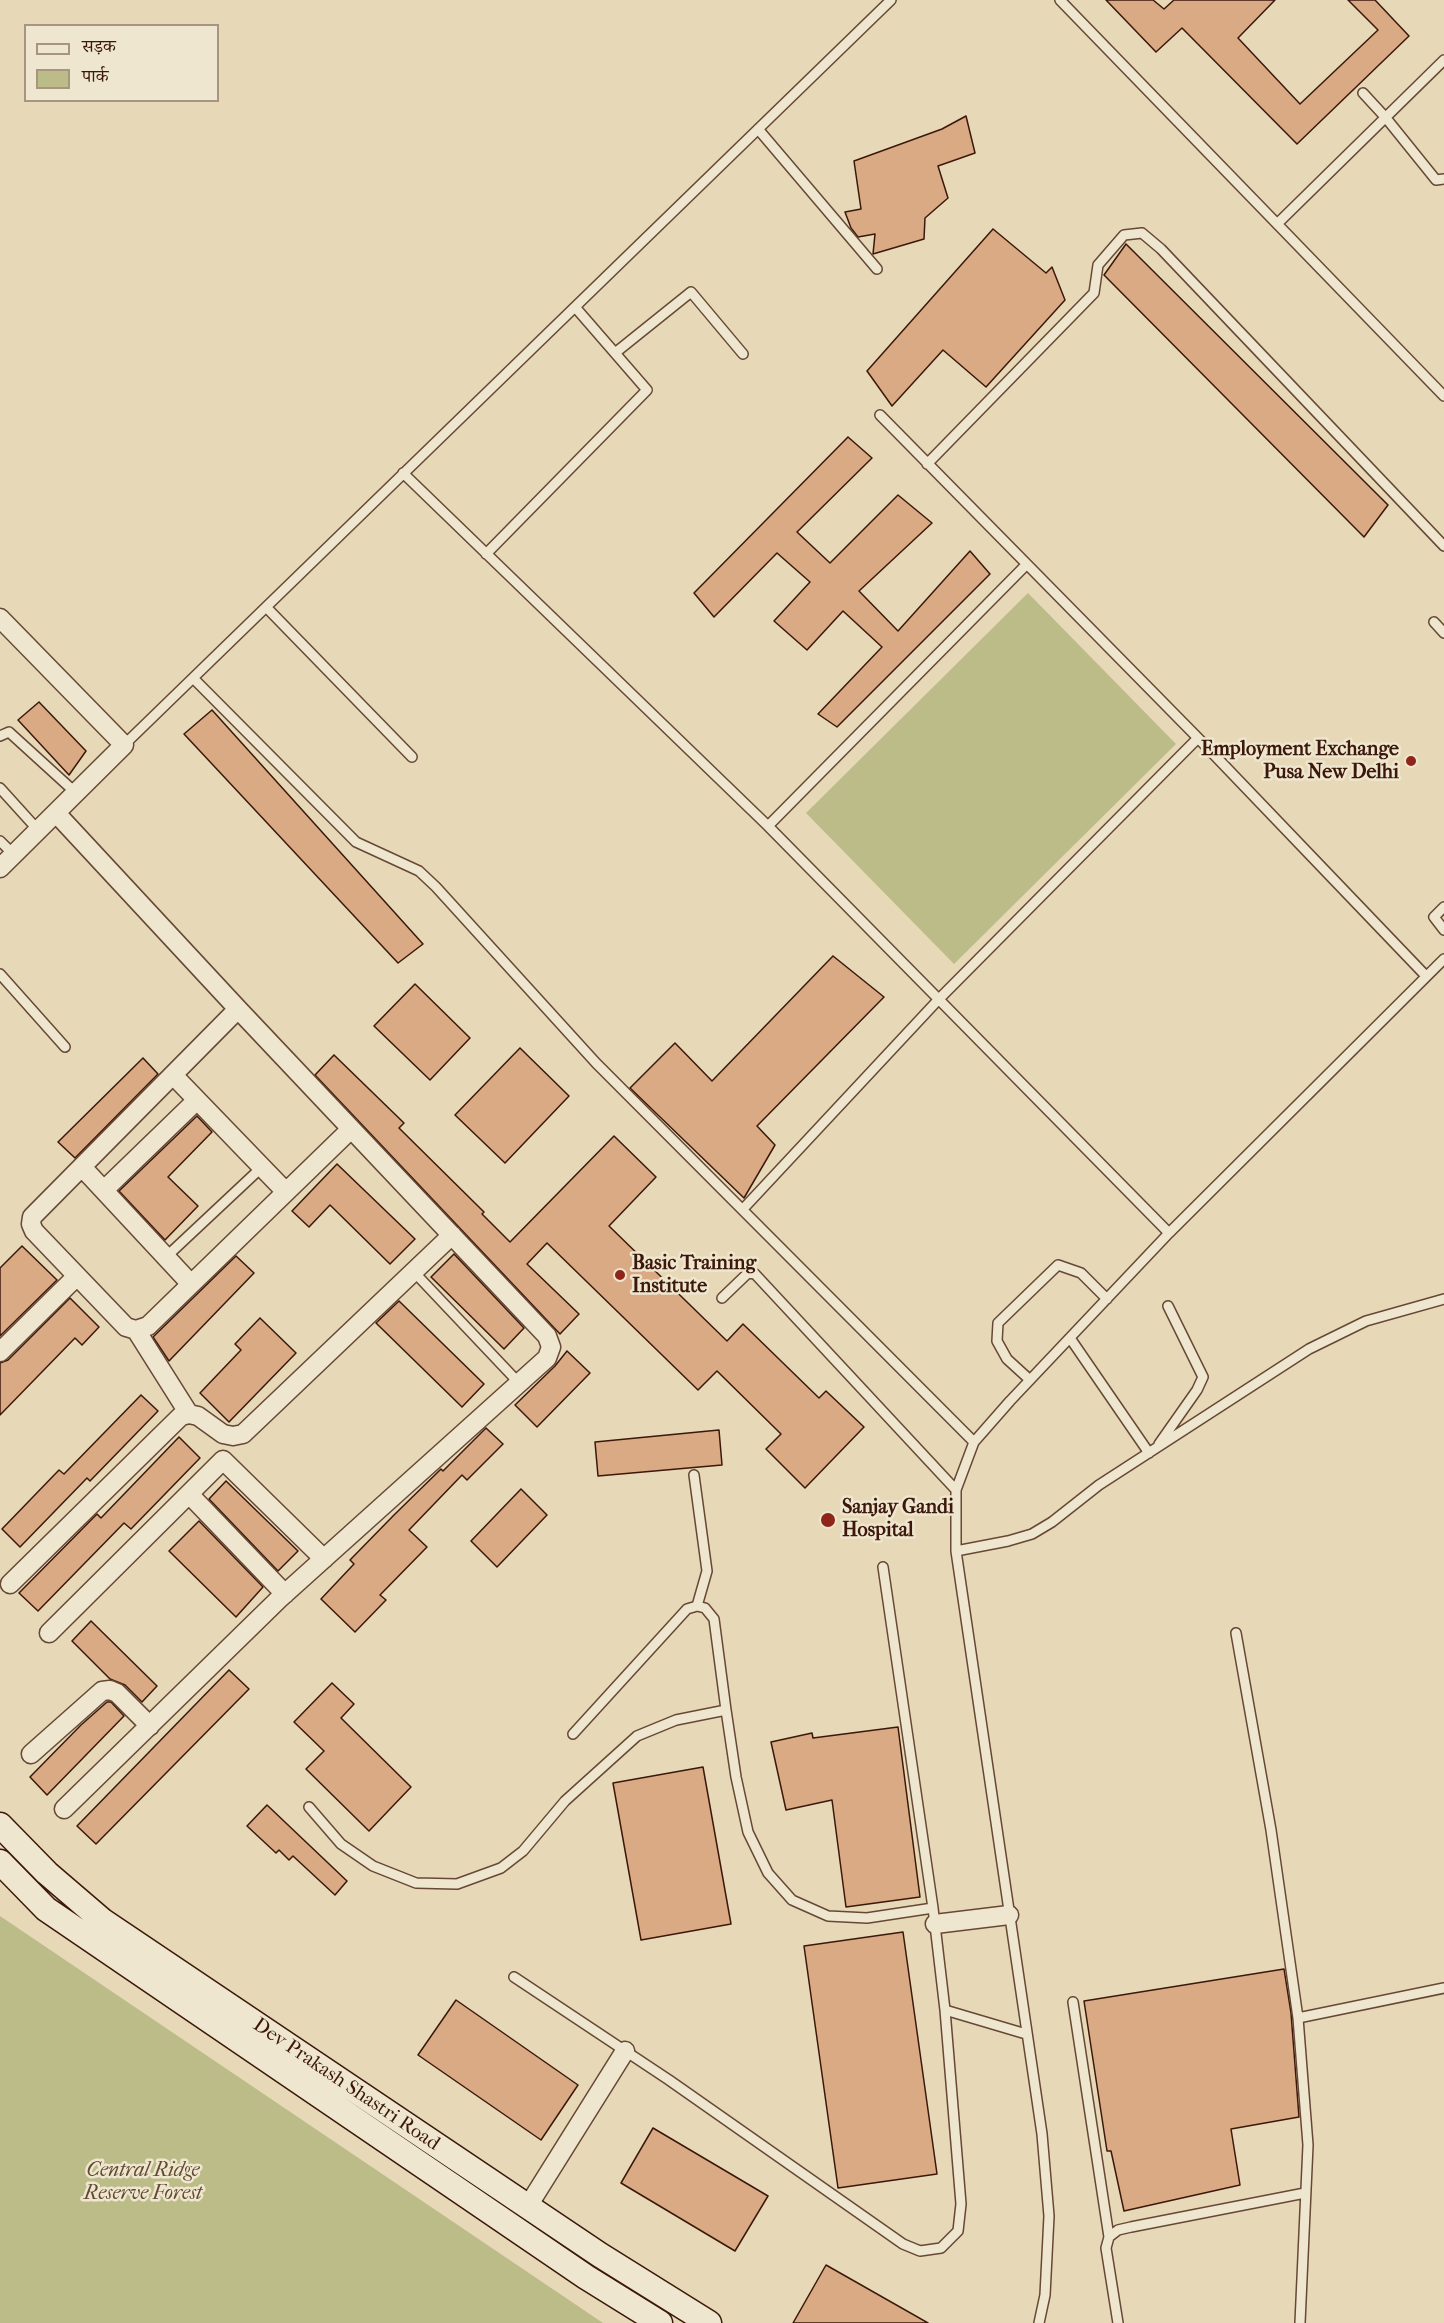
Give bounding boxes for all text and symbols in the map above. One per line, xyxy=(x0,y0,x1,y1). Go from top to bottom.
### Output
legend xyxy=(24,24,219,102)
text: सड़क xyxy=(82,36,116,57)
text: पार्क xyxy=(82,66,109,87)
place label: Employment Exchange Pusa New Delhi xyxy=(1201,738,1399,785)
marker: Employment Exchange Pusa New Delhi xyxy=(1404,754,1418,768)
place label: Basic Training Institute xyxy=(632,1252,756,1299)
marker: Basic Training Institute xyxy=(613,1268,627,1282)
place label: Sanjay Gandi Hospital xyxy=(842,1496,954,1543)
marker: Sanjay Gandi Hospital xyxy=(819,1511,837,1529)
street label: Dev Prakash Shastri Road xyxy=(248,2014,444,2156)
park label: Central Ridge Reserve Forest xyxy=(84,2159,202,2206)

